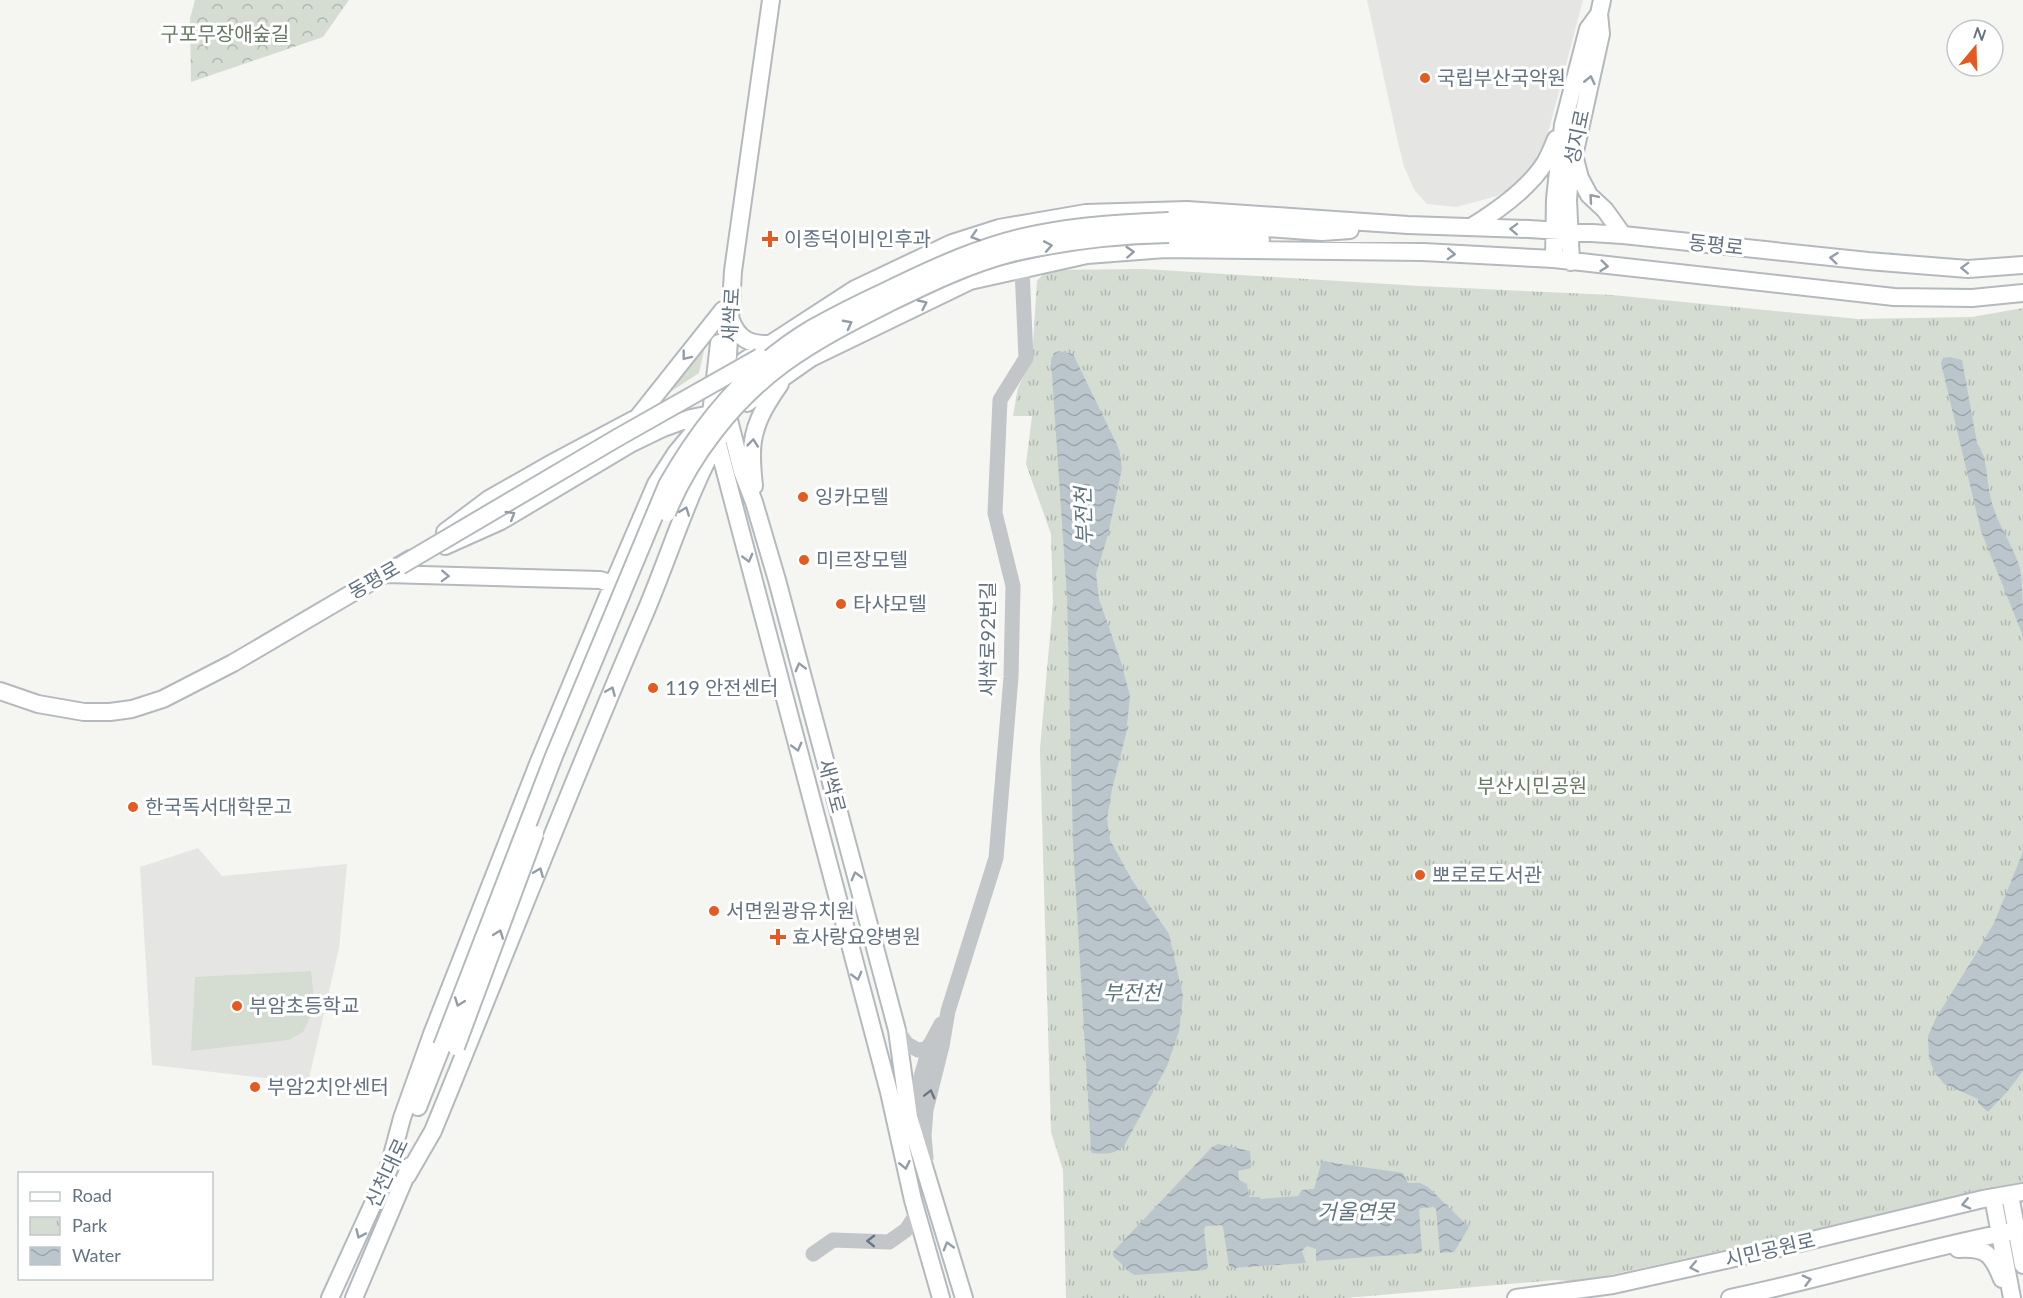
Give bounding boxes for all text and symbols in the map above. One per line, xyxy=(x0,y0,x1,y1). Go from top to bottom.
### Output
north arrow xyxy=(1945,18,2005,78)
park label: 구포무장애숲길 xyxy=(161,21,289,45)
text: N xyxy=(1971,22,1989,44)
place label: 국립부산국악원 xyxy=(1437,65,1566,89)
marker: 국립부산국악원 xyxy=(1418,71,1432,85)
one-way arrow xyxy=(1583,75,1596,85)
street label: 성지로 xyxy=(1559,107,1593,166)
one-way arrow xyxy=(1590,193,1601,204)
one-way arrow xyxy=(1510,222,1519,235)
place label: 이종덕이비인후과 xyxy=(784,226,931,250)
one-way arrow xyxy=(970,229,981,241)
street label: 동평로 xyxy=(1687,229,1745,259)
marker: 이종덕이비인후과 xyxy=(761,230,779,248)
one-way arrow xyxy=(1043,240,1053,253)
one-way arrow xyxy=(1126,245,1135,258)
one-way arrow xyxy=(1447,247,1456,260)
one-way arrow xyxy=(1829,252,1838,264)
one-way arrow xyxy=(1600,259,1609,271)
one-way arrow xyxy=(1960,261,1969,274)
street label: 새싹로 xyxy=(717,287,743,343)
one-way arrow xyxy=(916,299,927,311)
one-way arrow xyxy=(842,320,852,331)
one-way arrow xyxy=(683,349,694,360)
one-way arrow xyxy=(746,439,759,448)
place label: 잉카모텔 xyxy=(815,484,889,508)
water label: 부전천 xyxy=(1069,484,1096,545)
marker: 잉카모텔 xyxy=(796,490,810,504)
one-way arrow xyxy=(678,506,690,517)
one-way arrow xyxy=(505,511,515,523)
place label: 미르장모텔 xyxy=(816,547,908,571)
one-way arrow xyxy=(741,552,753,563)
marker: 미르장모텔 xyxy=(797,553,811,567)
street label: 동평로 xyxy=(344,555,403,603)
one-way arrow xyxy=(440,570,449,582)
street label: 새싹로92번길 xyxy=(975,581,999,697)
place label: 타샤모텔 xyxy=(853,591,927,615)
marker: 타샤모텔 xyxy=(834,597,848,611)
one-way arrow xyxy=(795,662,808,672)
place label: 119 안전센터 xyxy=(665,675,779,699)
marker: 119 안전센터 xyxy=(646,681,660,695)
one-way arrow xyxy=(604,686,616,697)
one-way arrow xyxy=(790,741,802,752)
street label: 새싹로 xyxy=(814,756,852,816)
park label: 부산시민공원 xyxy=(1477,773,1587,797)
place label: 한국독서대학문고 xyxy=(145,794,292,818)
marker: 한국독서대학문고 xyxy=(126,800,140,814)
place label: 뽀로로도서관 xyxy=(1432,862,1542,886)
one-way arrow xyxy=(532,867,544,878)
marker: 뽀로로도서관 xyxy=(1413,868,1427,882)
one-way arrow xyxy=(850,871,863,881)
place label: 서면원광유치원 xyxy=(726,898,855,922)
marker: 서면원광유치원 xyxy=(707,904,721,918)
place label: 효사랑요양병원 xyxy=(792,924,921,948)
marker: 효사랑요양병원 xyxy=(769,928,787,946)
one-way arrow xyxy=(492,929,504,940)
one-way arrow xyxy=(850,971,863,981)
water label: 부전천 xyxy=(1103,979,1164,1004)
place label: 부암초등학교 xyxy=(249,993,359,1017)
one-way arrow xyxy=(453,996,466,1007)
marker: 부암초등학교 xyxy=(230,999,244,1013)
place label: 부암2치안센터 xyxy=(267,1074,389,1098)
marker: 부암2치안센터 xyxy=(248,1080,262,1094)
one-way arrow xyxy=(923,1089,935,1100)
street label: 신천대로 xyxy=(360,1134,413,1211)
one-way arrow xyxy=(897,1160,910,1170)
legend xyxy=(18,1172,213,1280)
text: Road xyxy=(72,1184,112,1206)
one-way arrow xyxy=(1961,1196,1971,1209)
water label: 거울연못 xyxy=(1317,1198,1396,1223)
text: Park xyxy=(72,1214,108,1236)
street label: 시민공원로 xyxy=(1722,1227,1817,1271)
one-way arrow xyxy=(355,1228,367,1239)
one-way arrow xyxy=(867,1235,876,1247)
one-way arrow xyxy=(943,1241,955,1252)
text: Water xyxy=(72,1244,121,1266)
one-way arrow xyxy=(1689,1260,1699,1273)
one-way arrow xyxy=(1802,1275,1812,1288)

